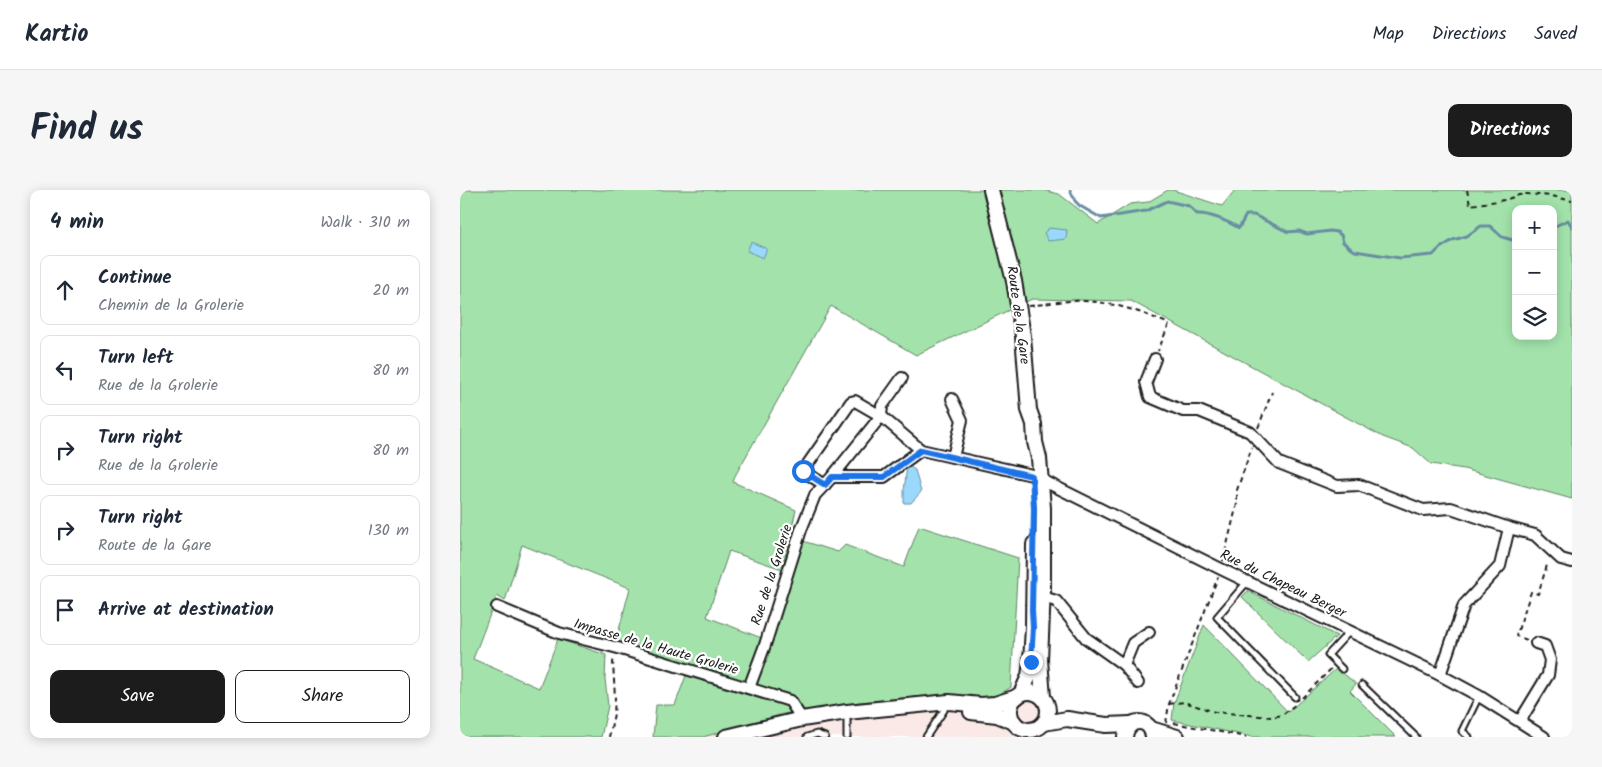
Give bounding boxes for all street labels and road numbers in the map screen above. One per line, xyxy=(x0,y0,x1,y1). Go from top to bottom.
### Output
street label: Route de la Gare xyxy=(1000,264,1036,366)
street label: Rue de la Grolerie xyxy=(745,521,799,628)
street label: Rue du Chapeau Berger xyxy=(1216,544,1351,625)
street label: Impasse de la Haute Grolerie xyxy=(571,613,742,681)

